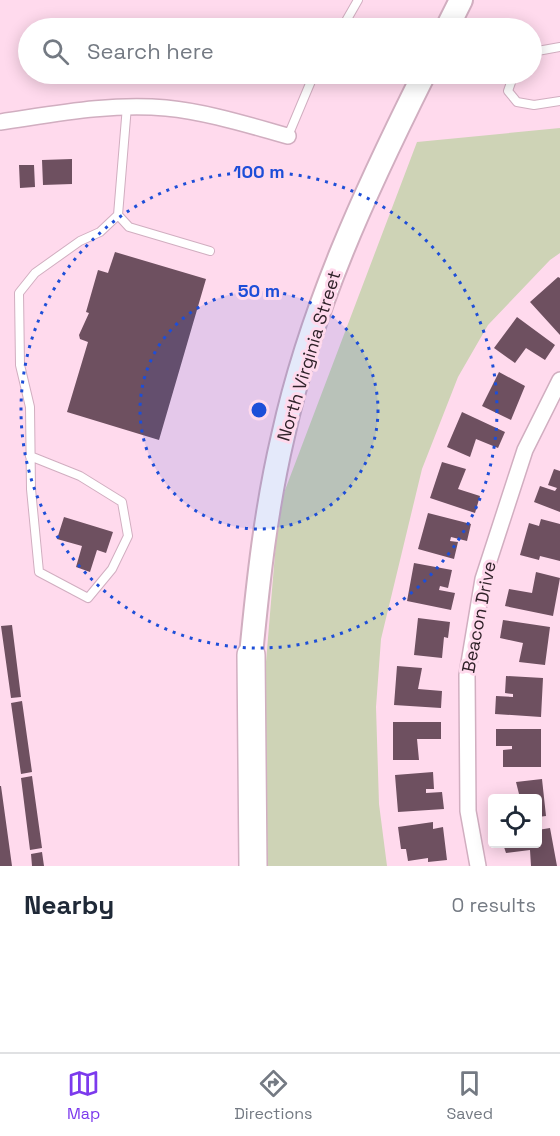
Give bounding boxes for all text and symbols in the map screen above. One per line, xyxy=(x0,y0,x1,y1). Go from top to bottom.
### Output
search box xyxy=(18,18,542,84)
icon: search xyxy=(39,35,72,68)
text: Search here xyxy=(87,37,214,65)
text: 100 m xyxy=(233,160,285,183)
street label: North Virginia Street xyxy=(272,268,345,444)
text: 50 m xyxy=(238,279,280,302)
centre of rings xyxy=(249,400,269,420)
street label: Beacon Drive xyxy=(456,559,501,675)
map controls xyxy=(488,794,542,848)
button: locate xyxy=(488,794,542,848)
text: Nearby xyxy=(24,888,114,922)
text: 0 results xyxy=(452,892,536,918)
tab: Map xyxy=(67,1067,100,1124)
tab: Directions xyxy=(234,1067,313,1124)
tab: Saved xyxy=(446,1067,493,1124)

